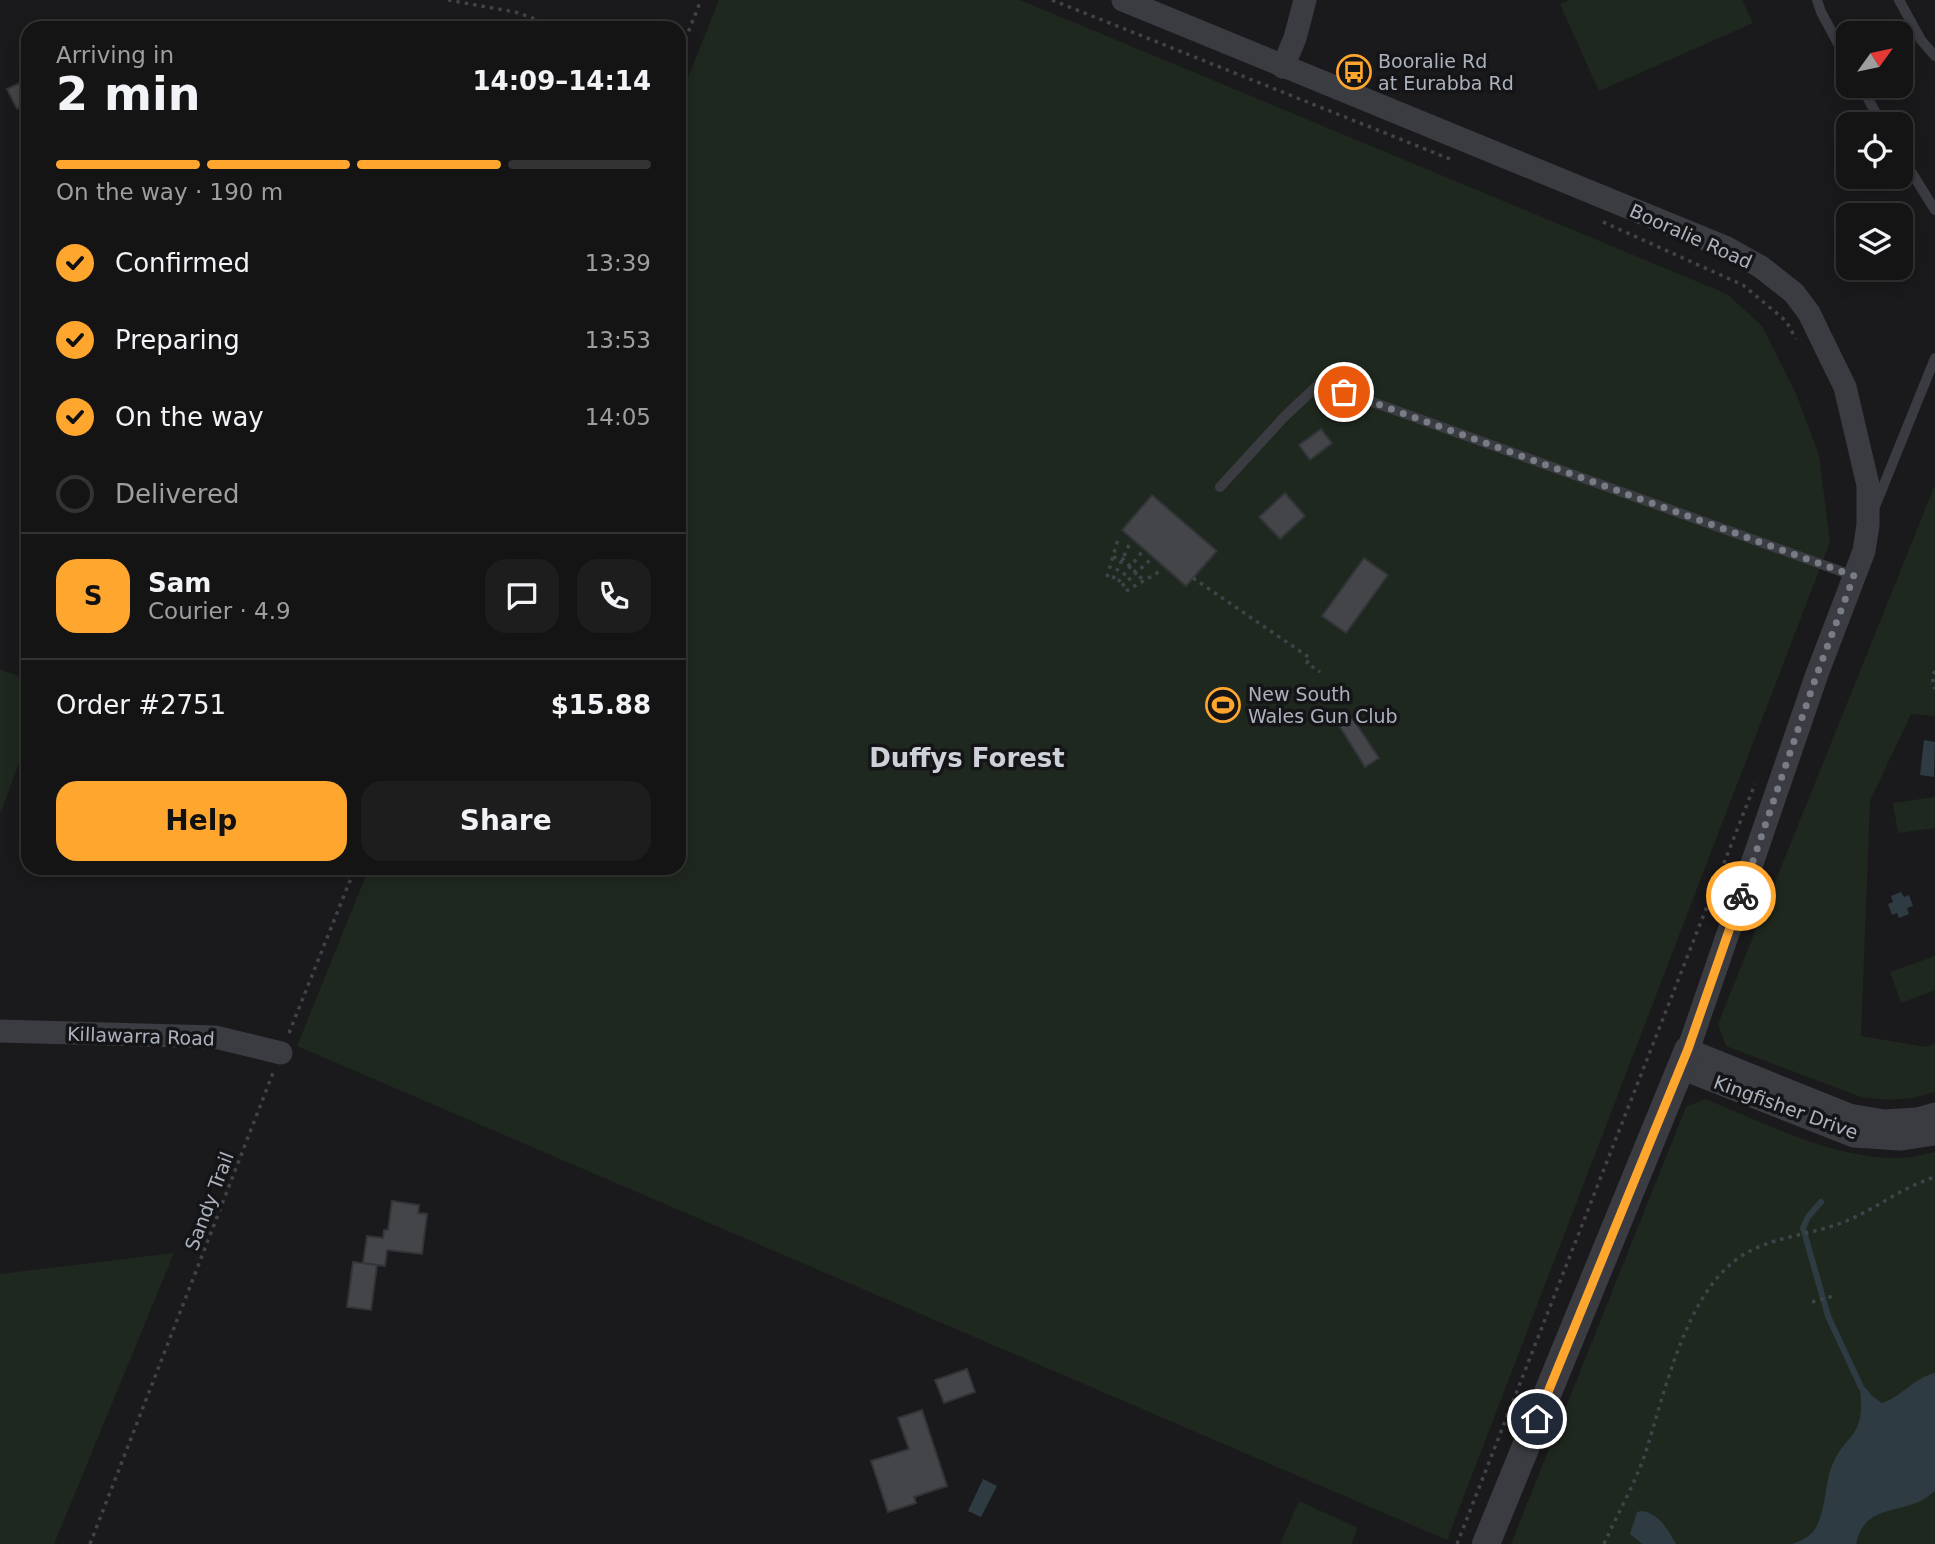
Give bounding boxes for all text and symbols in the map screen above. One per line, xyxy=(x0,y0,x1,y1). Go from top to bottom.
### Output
north arrow xyxy=(1836,21,1913,98)
map controls xyxy=(1836,21,1913,280)
text: Arriving in xyxy=(56,42,174,68)
place label: Booralie Rd at Eurabba Rd xyxy=(1378,50,1514,94)
bus stop icon: Booralie Rd at Eurabba Rd xyxy=(1335,53,1373,91)
text: 14:09–14:14 xyxy=(472,66,651,96)
text: 2 min xyxy=(56,67,200,121)
button: locate xyxy=(1836,112,1913,189)
text: On the way · 190 m xyxy=(56,179,283,205)
street label: Booralie Road xyxy=(1626,199,1756,273)
button: layers xyxy=(1836,203,1913,280)
icon: check xyxy=(56,244,94,282)
text: Confirmed xyxy=(115,248,250,278)
text: 13:39 xyxy=(585,250,651,276)
icon: check xyxy=(56,321,94,359)
text: Preparing xyxy=(115,325,240,355)
text: 13:53 xyxy=(585,327,651,353)
pin xyxy=(1314,362,1374,422)
icon: bag xyxy=(1325,373,1363,411)
icon: check xyxy=(56,398,94,436)
text: On the way xyxy=(115,402,264,432)
text: 14:05 xyxy=(585,404,651,430)
text: Delivered xyxy=(115,479,239,509)
button: chat xyxy=(485,559,559,633)
button: phone xyxy=(577,559,651,633)
text: Sam xyxy=(148,568,211,598)
text: S xyxy=(84,581,102,611)
text: Courier · 4.9 xyxy=(148,598,291,624)
place label: New South Wales Gun Club xyxy=(1248,683,1398,727)
sports icon: New South Wales Gun Club xyxy=(1204,686,1242,724)
text: Order #2751 xyxy=(56,690,226,720)
text: $15.88 xyxy=(551,690,651,720)
district label: Duffys Forest xyxy=(869,743,1065,773)
button: Help xyxy=(56,781,347,861)
button: Share xyxy=(361,781,651,861)
courier xyxy=(1706,861,1776,931)
icon: bike xyxy=(1722,877,1760,915)
street label: Killawarra Road xyxy=(67,1022,215,1050)
street label: Kingfisher Drive xyxy=(1711,1071,1861,1143)
street label: Sandy Trail xyxy=(180,1149,238,1253)
pin xyxy=(1507,1389,1567,1449)
icon: home xyxy=(1518,1400,1556,1438)

